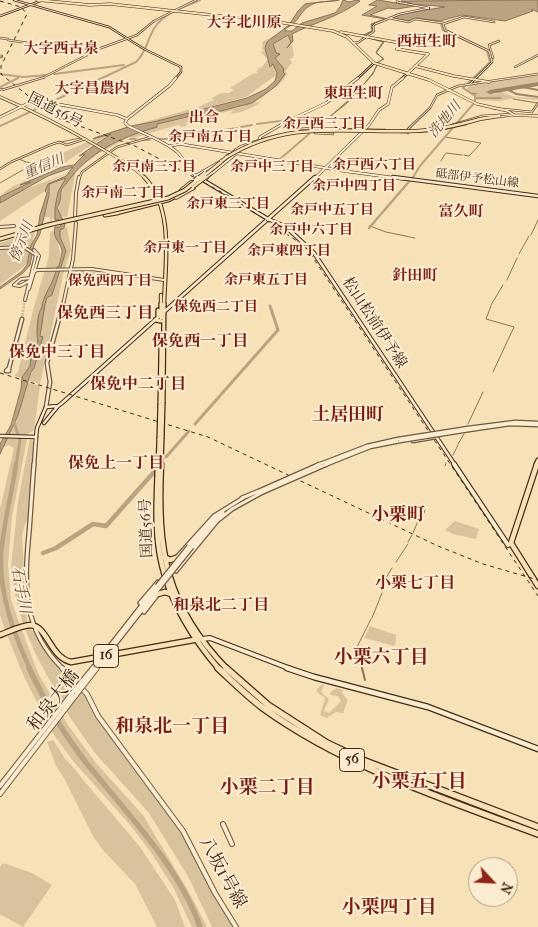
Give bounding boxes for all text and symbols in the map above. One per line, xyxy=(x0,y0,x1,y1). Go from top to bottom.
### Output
district label: 大字北川原 xyxy=(207,14,281,32)
district label: 西垣生町 xyxy=(397,33,457,51)
district label: 大字西古泉 xyxy=(24,40,98,58)
district label: 大字昌農内 xyxy=(55,80,129,98)
district label: 東垣生町 xyxy=(323,85,383,103)
street label: 国道56号 xyxy=(24,89,86,133)
water label: 洗地川 xyxy=(425,99,465,141)
district label: 出合 xyxy=(189,109,219,127)
district label: 余戸西三丁目 xyxy=(282,117,366,133)
district label: 余戸南五丁目 xyxy=(168,130,252,146)
water label: 重信川 xyxy=(21,151,67,183)
district label: 余戸西六丁目 xyxy=(332,158,416,174)
district label: 余戸南三丁目 xyxy=(112,160,196,176)
district label: 余戸中三丁目 xyxy=(230,160,314,176)
street label: 砥部伊予松山線 xyxy=(434,167,520,191)
district label: 余戸中四丁目 xyxy=(312,179,396,195)
district label: 余戸南二丁目 xyxy=(81,186,165,202)
district label: 余戸東三丁目 xyxy=(186,197,270,213)
district label: 余戸中五丁目 xyxy=(290,203,374,219)
district label: 富久町 xyxy=(439,203,483,221)
water label: 傍示川 xyxy=(7,219,37,265)
district label: 余戸中六丁目 xyxy=(269,223,353,239)
district label: 余戸東一丁目 xyxy=(143,241,227,257)
district label: 余戸東四丁目 xyxy=(247,244,331,260)
district label: 針田町 xyxy=(393,267,437,285)
district label: 余戸東五丁目 xyxy=(224,273,308,289)
district label: 保免西四丁目 xyxy=(68,274,152,290)
street label: 松山松前伊予線 xyxy=(338,274,410,372)
district label: 保免西二丁目 xyxy=(174,300,258,316)
district label: 保免西三丁目 xyxy=(57,304,153,324)
district label: 保免西一丁目 xyxy=(152,332,248,352)
district label: 保免中三丁目 xyxy=(9,343,105,363)
district label: 保免中二丁目 xyxy=(90,375,186,395)
district label: 土居田町 xyxy=(312,405,384,427)
district label: 保免上一丁目 xyxy=(68,454,164,474)
street label: 国道56号 xyxy=(137,498,157,558)
district label: 小栗町 xyxy=(371,505,425,527)
water label: 石手川 xyxy=(6,565,34,615)
district label: 小栗七丁目 xyxy=(375,574,455,594)
district label: 和泉北二丁目 xyxy=(173,596,269,616)
road number: 16 xyxy=(94,644,118,668)
district label: 小栗六丁目 xyxy=(334,647,428,669)
street label: 和泉大橋 xyxy=(23,666,85,736)
district label: 和泉北一丁目 xyxy=(115,716,229,738)
road number: 56 xyxy=(340,748,364,772)
district label: 小栗五丁目 xyxy=(372,771,466,793)
district label: 小栗二丁目 xyxy=(220,777,314,799)
street label: 八坂1号線 xyxy=(194,833,250,913)
north arrow xyxy=(468,857,518,907)
text: N xyxy=(496,880,516,897)
district label: 小栗四丁目 xyxy=(342,897,436,919)

